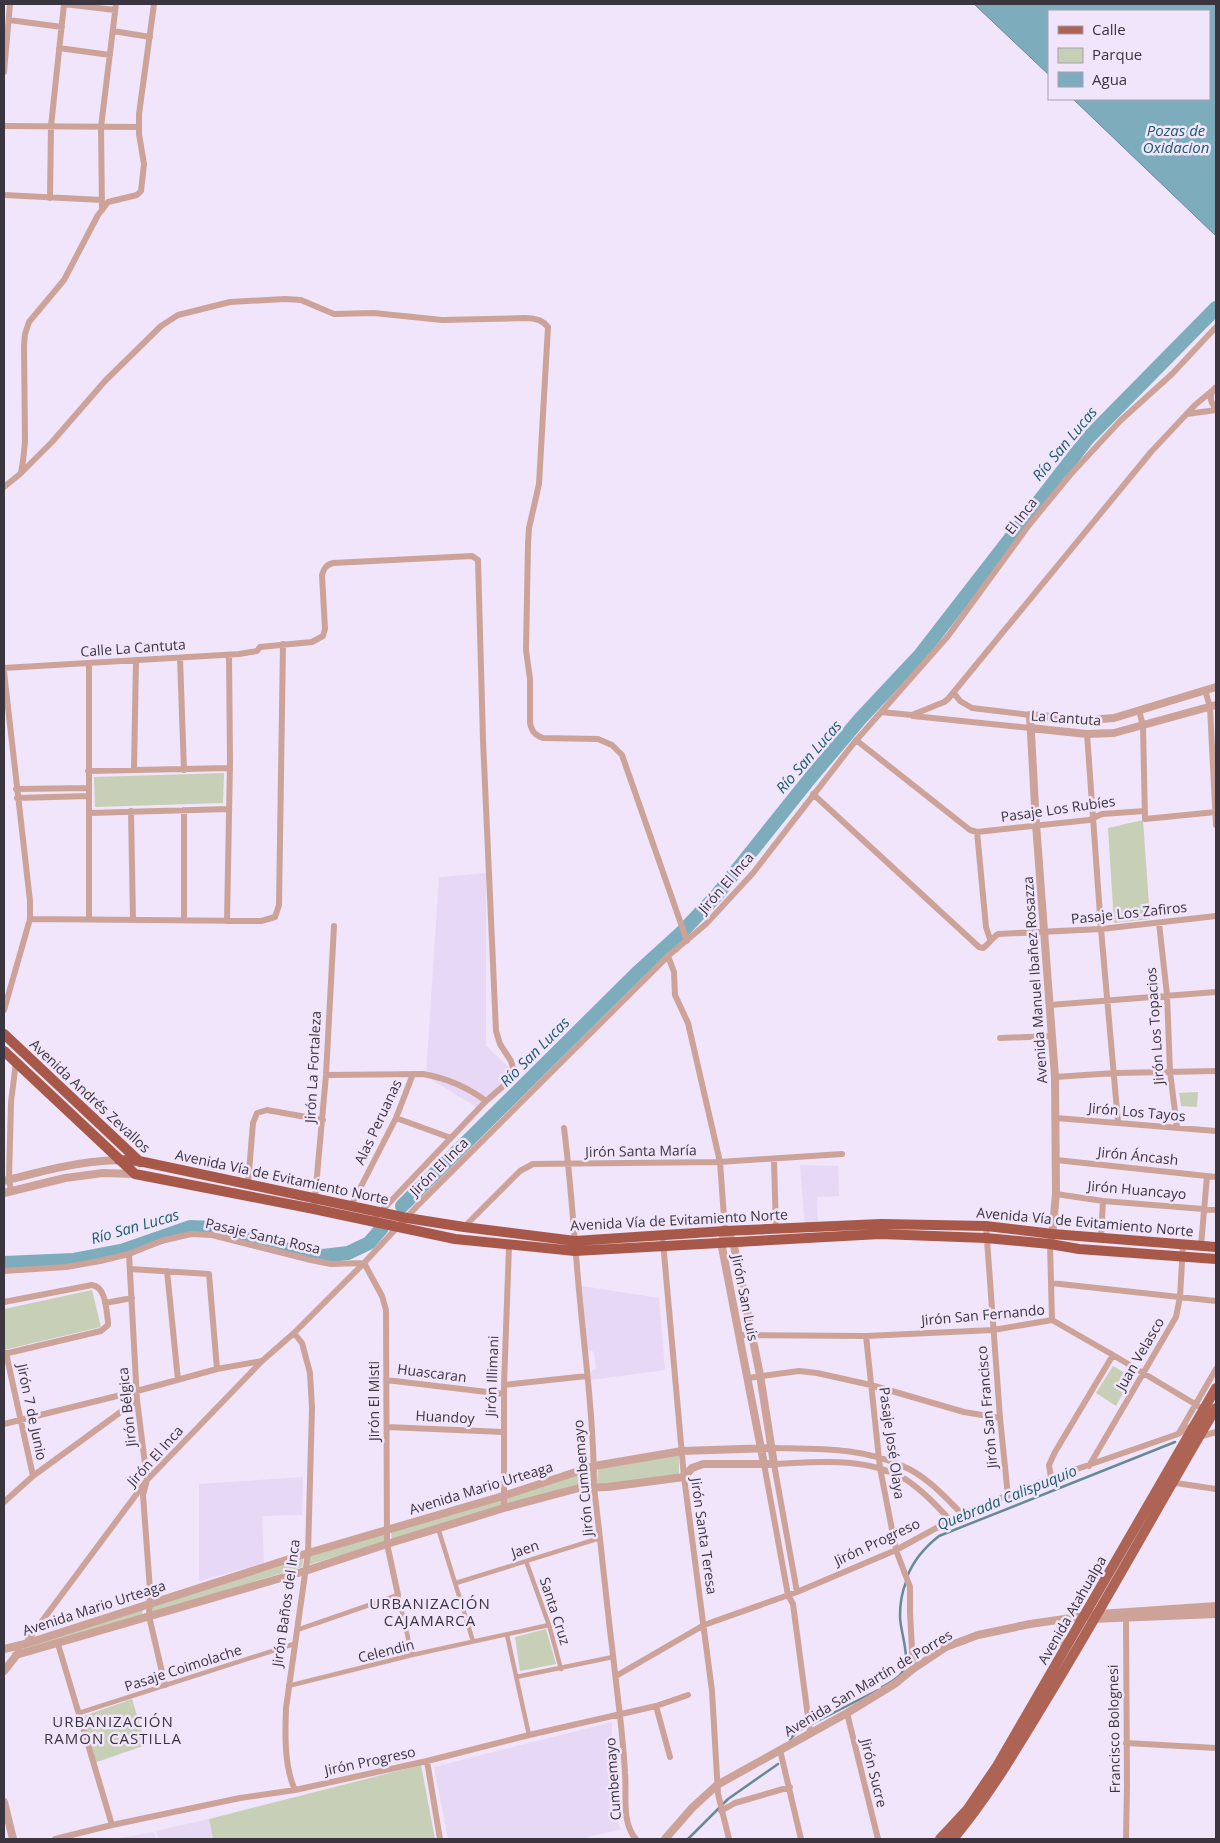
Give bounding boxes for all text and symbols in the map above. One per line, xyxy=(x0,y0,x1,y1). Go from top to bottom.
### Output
legend xyxy=(1048,10,1210,100)
text: Calle xyxy=(1092,19,1126,39)
text: Parque xyxy=(1092,44,1142,64)
text: Agua xyxy=(1092,69,1127,89)
water label: Pozas de Oxidacion xyxy=(1143,120,1209,157)
water label: Río San Lucas xyxy=(1027,402,1101,485)
street label: El Inca xyxy=(1000,493,1041,538)
street label: Calle La Cantuta xyxy=(80,634,186,661)
street label: La Cantuta xyxy=(1030,706,1102,729)
water label: Río San Lucas xyxy=(771,715,846,797)
street label: Pasaje Los Rubíes xyxy=(999,791,1117,826)
street label: Jirón El Inca xyxy=(692,848,758,919)
street label: Avenida Manuel Ibañez Rosazza xyxy=(1018,876,1051,1084)
street label: Pasaje Los Zafiros xyxy=(1070,897,1188,928)
street label: Jirón Los Topacios xyxy=(1141,966,1168,1087)
street label: Jirón La Fortaleza xyxy=(300,1010,325,1126)
water label: Río San Lucas xyxy=(495,1012,574,1090)
street label: Avenida Andrés Zevallos xyxy=(26,1035,155,1157)
street label: Alas Peruanas xyxy=(350,1076,406,1167)
street label: Jirón Los Tayos xyxy=(1086,1098,1187,1125)
street label: Jirón El Inca xyxy=(404,1133,472,1202)
street label: Jirón Santa María xyxy=(583,1140,697,1161)
street label: Jirón Áncash xyxy=(1095,1142,1179,1169)
street label: Avenida Vía de Evitamiento Norte xyxy=(174,1145,391,1208)
street label: Jirón Huancayo xyxy=(1085,1176,1187,1203)
street label: Avenida Vía de Evitamiento Norte xyxy=(976,1203,1194,1240)
water label: Río San Lucas xyxy=(88,1204,182,1248)
street label: Avenida Vía de Evitamiento Norte xyxy=(570,1204,788,1235)
street label: Pasaje Santa Rosa xyxy=(204,1213,323,1258)
street label: Jirón San Luis xyxy=(727,1251,763,1343)
street label: Jirón San Fernando xyxy=(918,1300,1046,1330)
street label: Juan Velasco xyxy=(1110,1314,1168,1396)
street label: Jirón Illimani xyxy=(481,1335,502,1419)
street label: Jirón San Francisco xyxy=(972,1345,1001,1471)
street label: Huascaran xyxy=(396,1359,468,1386)
street label: Jirón 7 de Junio xyxy=(13,1360,52,1462)
street label: Jirón El Misti xyxy=(364,1361,383,1443)
street label: Jirón Bélgica xyxy=(113,1366,140,1450)
street label: Pasaje José Olaya xyxy=(875,1386,910,1500)
street label: Huandoy xyxy=(415,1405,476,1428)
street label: Jirón Cumbemayo xyxy=(568,1419,597,1539)
street label: Jirón El Inca xyxy=(121,1421,187,1492)
street label: Avenida Mario Urteaga xyxy=(407,1457,555,1518)
water label: Quebrada Calispuquio xyxy=(934,1460,1080,1534)
street label: Jirón Santa Teresa xyxy=(687,1474,722,1596)
street label: Jirón Progreso xyxy=(829,1513,923,1571)
street label: Jaen xyxy=(507,1535,541,1563)
street label: Jirón Baños del Inca xyxy=(267,1538,304,1670)
street label: Avenida Atahualpa xyxy=(1033,1552,1110,1667)
street label: Avenida Mario Urteaga xyxy=(20,1575,168,1640)
street label: Santa Cruz xyxy=(536,1575,575,1648)
district label: URBANIZACIÓN CAJAMARCA xyxy=(369,1593,491,1630)
street label: Avenida San Martín de Porres xyxy=(780,1625,956,1740)
street label: Celendin xyxy=(356,1634,416,1667)
street label: Pasaje Coimolache xyxy=(122,1640,244,1695)
street label: Francisco Bolognesi xyxy=(1103,1665,1124,1794)
district label: URBANIZACIÓN RAMON CASTILLA xyxy=(44,1711,182,1748)
street label: Jirón Sucre xyxy=(856,1735,892,1809)
street label: Cumbemayo xyxy=(600,1737,625,1821)
street label: Jirón Progreso xyxy=(321,1742,417,1780)

